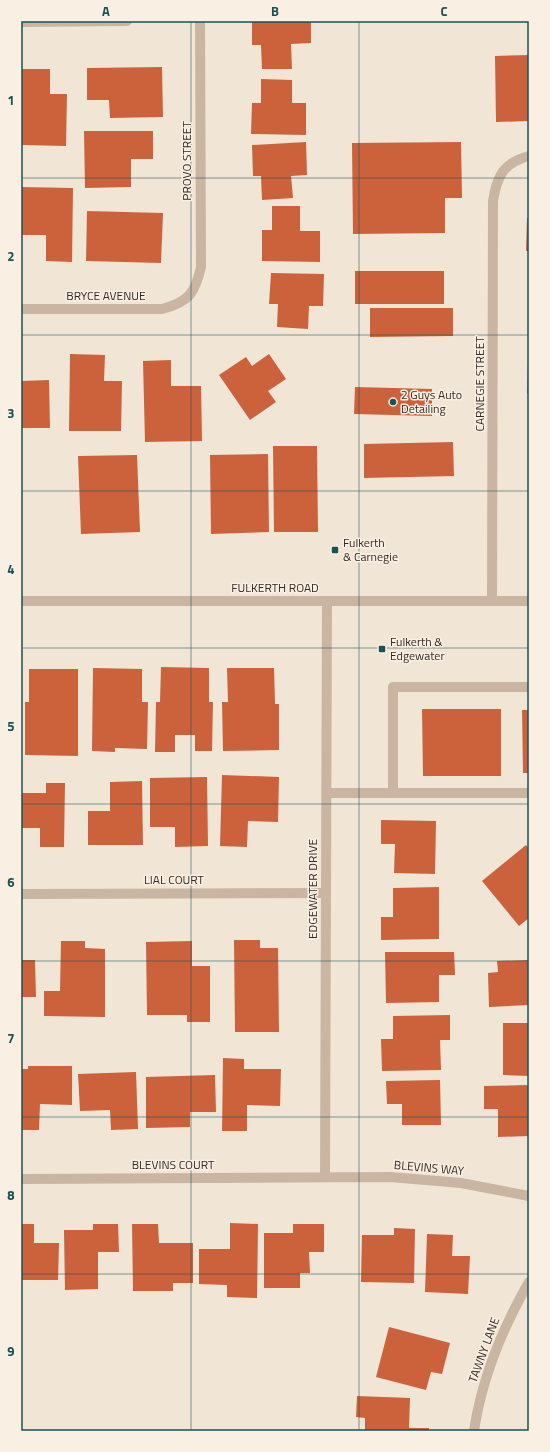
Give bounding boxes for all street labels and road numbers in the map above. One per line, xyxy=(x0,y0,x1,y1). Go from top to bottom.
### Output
street label: PROVO STREET xyxy=(177,121,196,201)
street label: BRYCE AVENUE xyxy=(66,286,146,305)
street label: CARNEGIE STREET xyxy=(470,336,489,432)
street label: FULKERTH ROAD xyxy=(231,578,319,597)
street label: EDGEWATER DRIVE xyxy=(303,839,322,939)
street label: LIAL COURT xyxy=(144,870,205,889)
street label: BLEVINS COURT xyxy=(132,1155,215,1174)
street label: BLEVINS WAY xyxy=(393,1155,465,1180)
street label: TAWNY LANE xyxy=(463,1314,504,1385)

